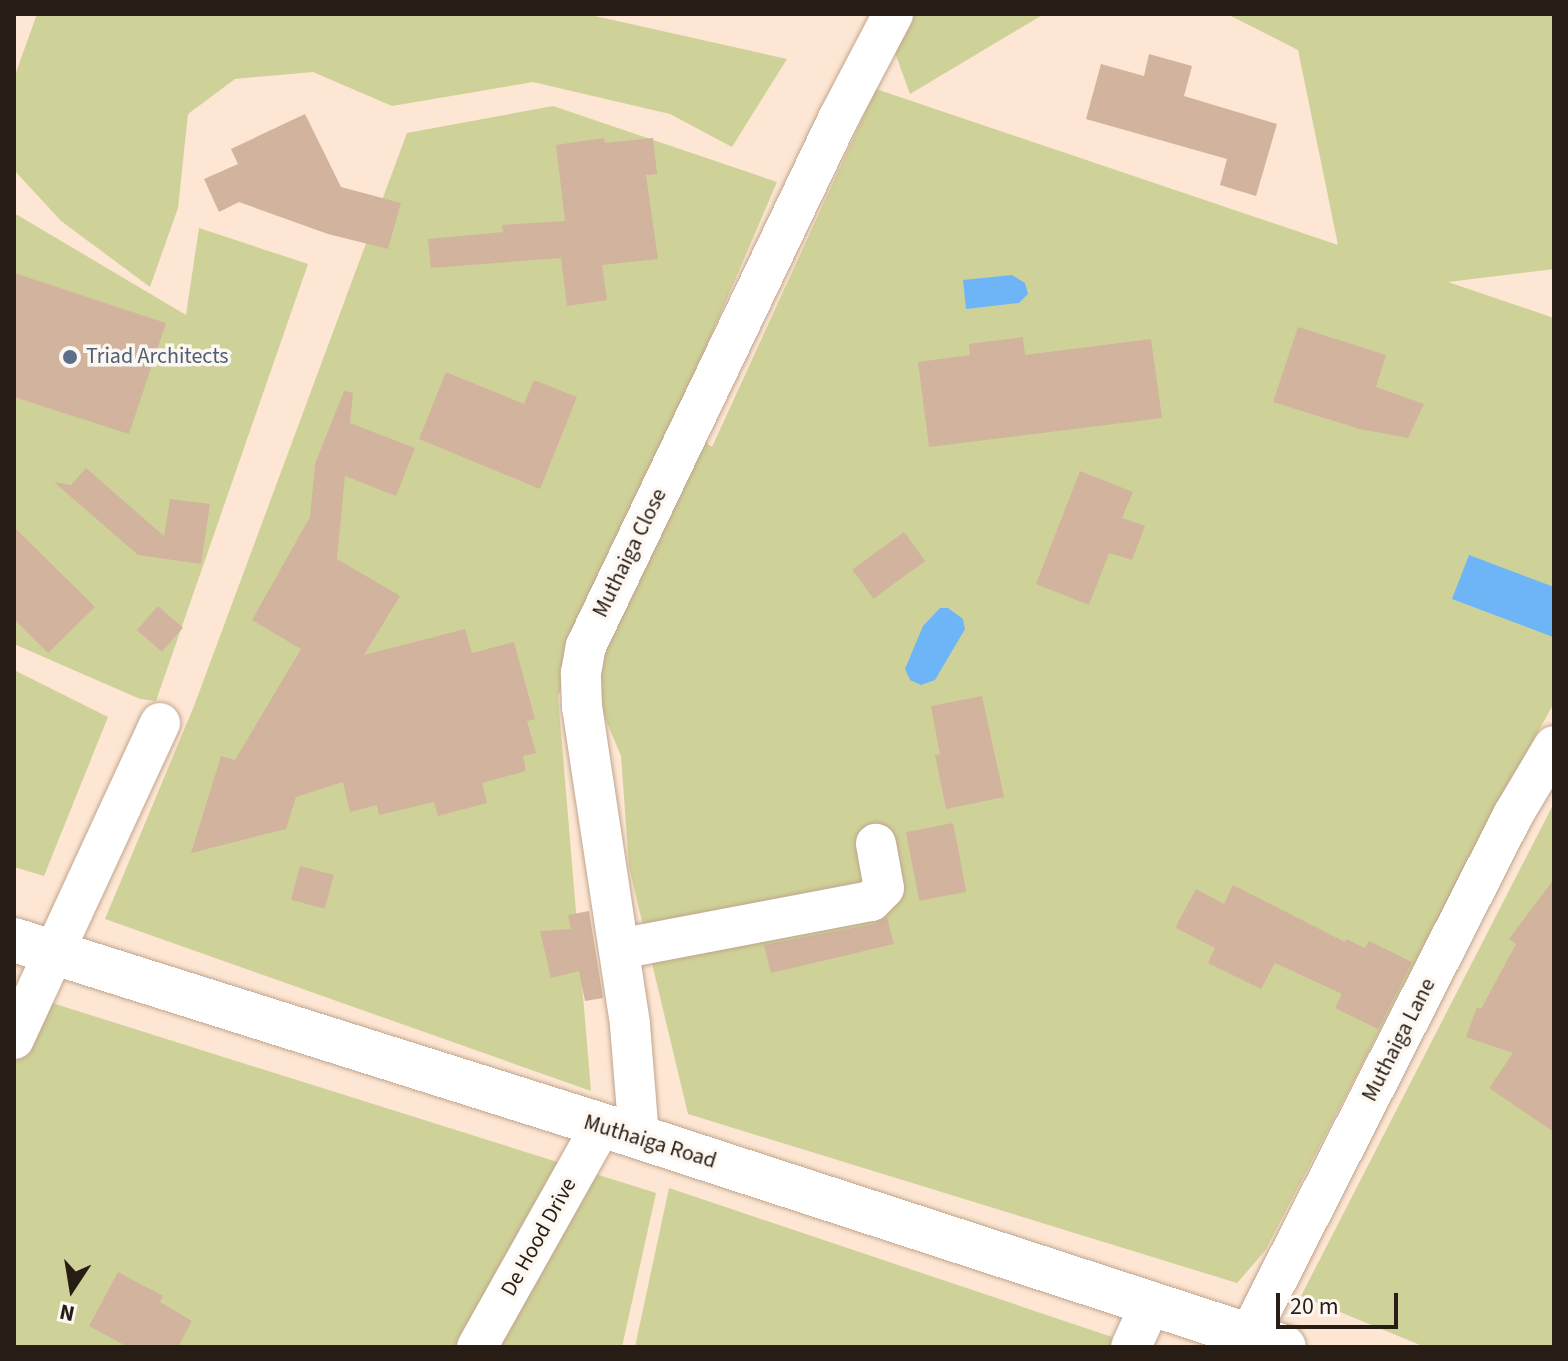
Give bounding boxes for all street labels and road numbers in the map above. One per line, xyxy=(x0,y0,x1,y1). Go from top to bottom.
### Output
street label: Muthaiga Close xyxy=(587,484,673,622)
street label: Muthaiga Lane xyxy=(1357,974,1441,1106)
street label: Muthaiga Road xyxy=(580,1109,720,1175)
street label: De Hood Drive xyxy=(496,1173,582,1301)

